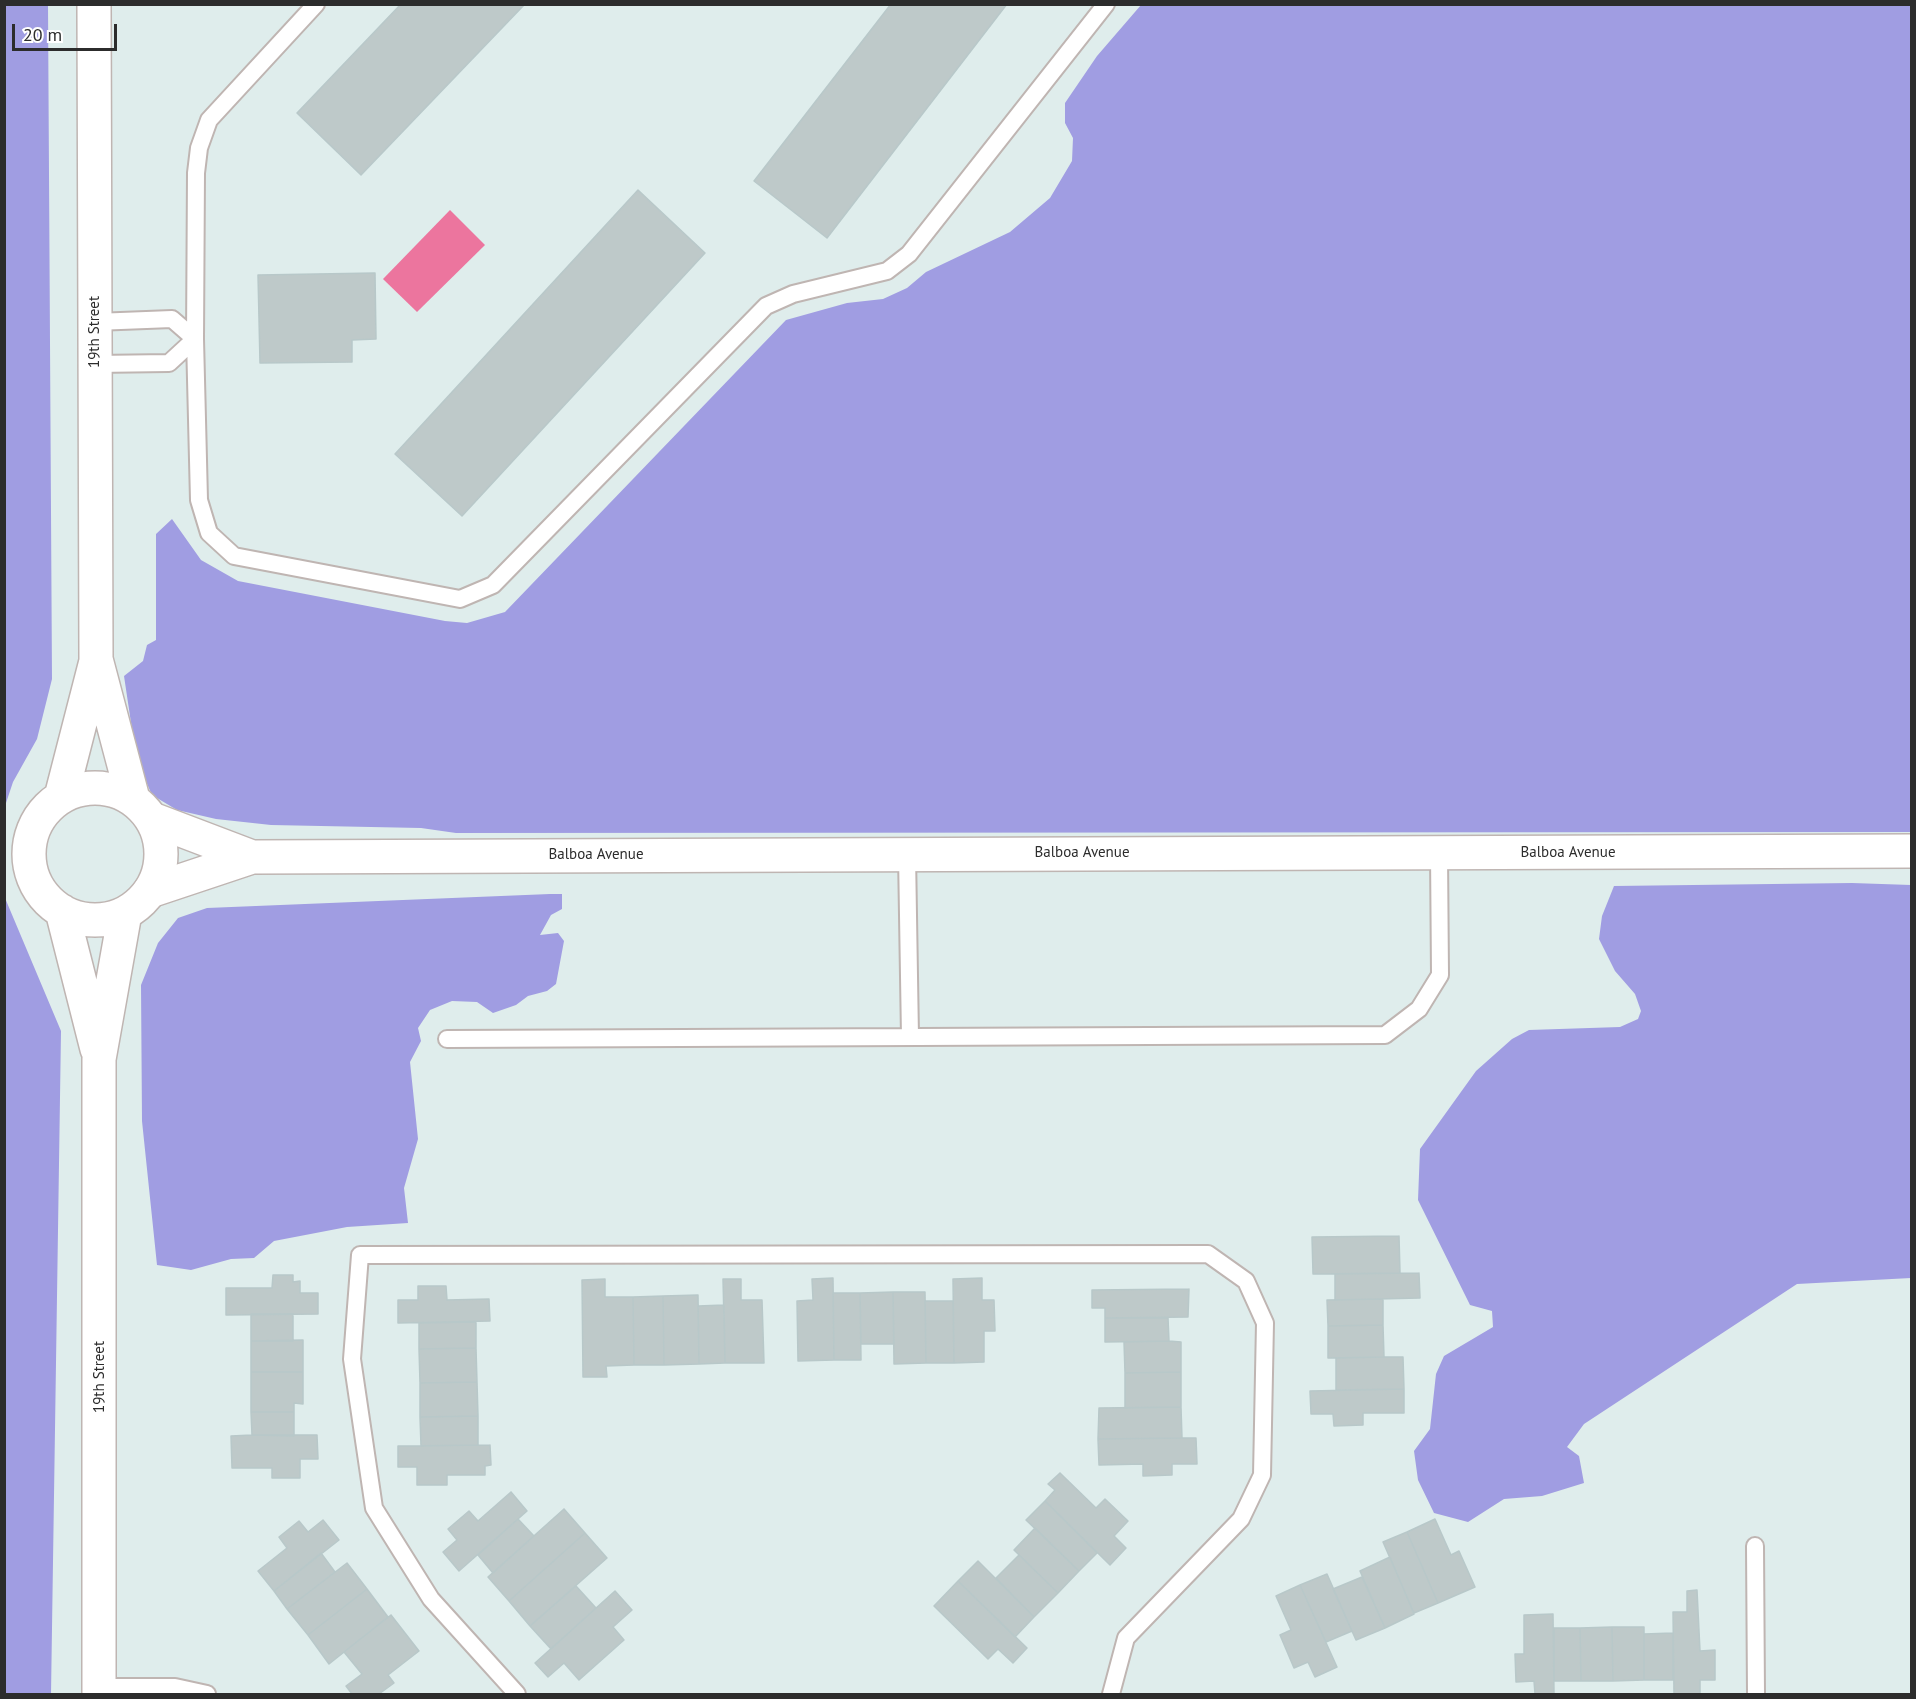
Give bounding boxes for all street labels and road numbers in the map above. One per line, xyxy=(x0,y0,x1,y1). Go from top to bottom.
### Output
street label: 19th Street xyxy=(86,296,104,368)
street label: Balboa Avenue xyxy=(1034,844,1130,862)
street label: Balboa Avenue xyxy=(1520,844,1616,862)
street label: Balboa Avenue xyxy=(548,846,644,864)
street label: 19th Street xyxy=(91,1341,109,1413)

